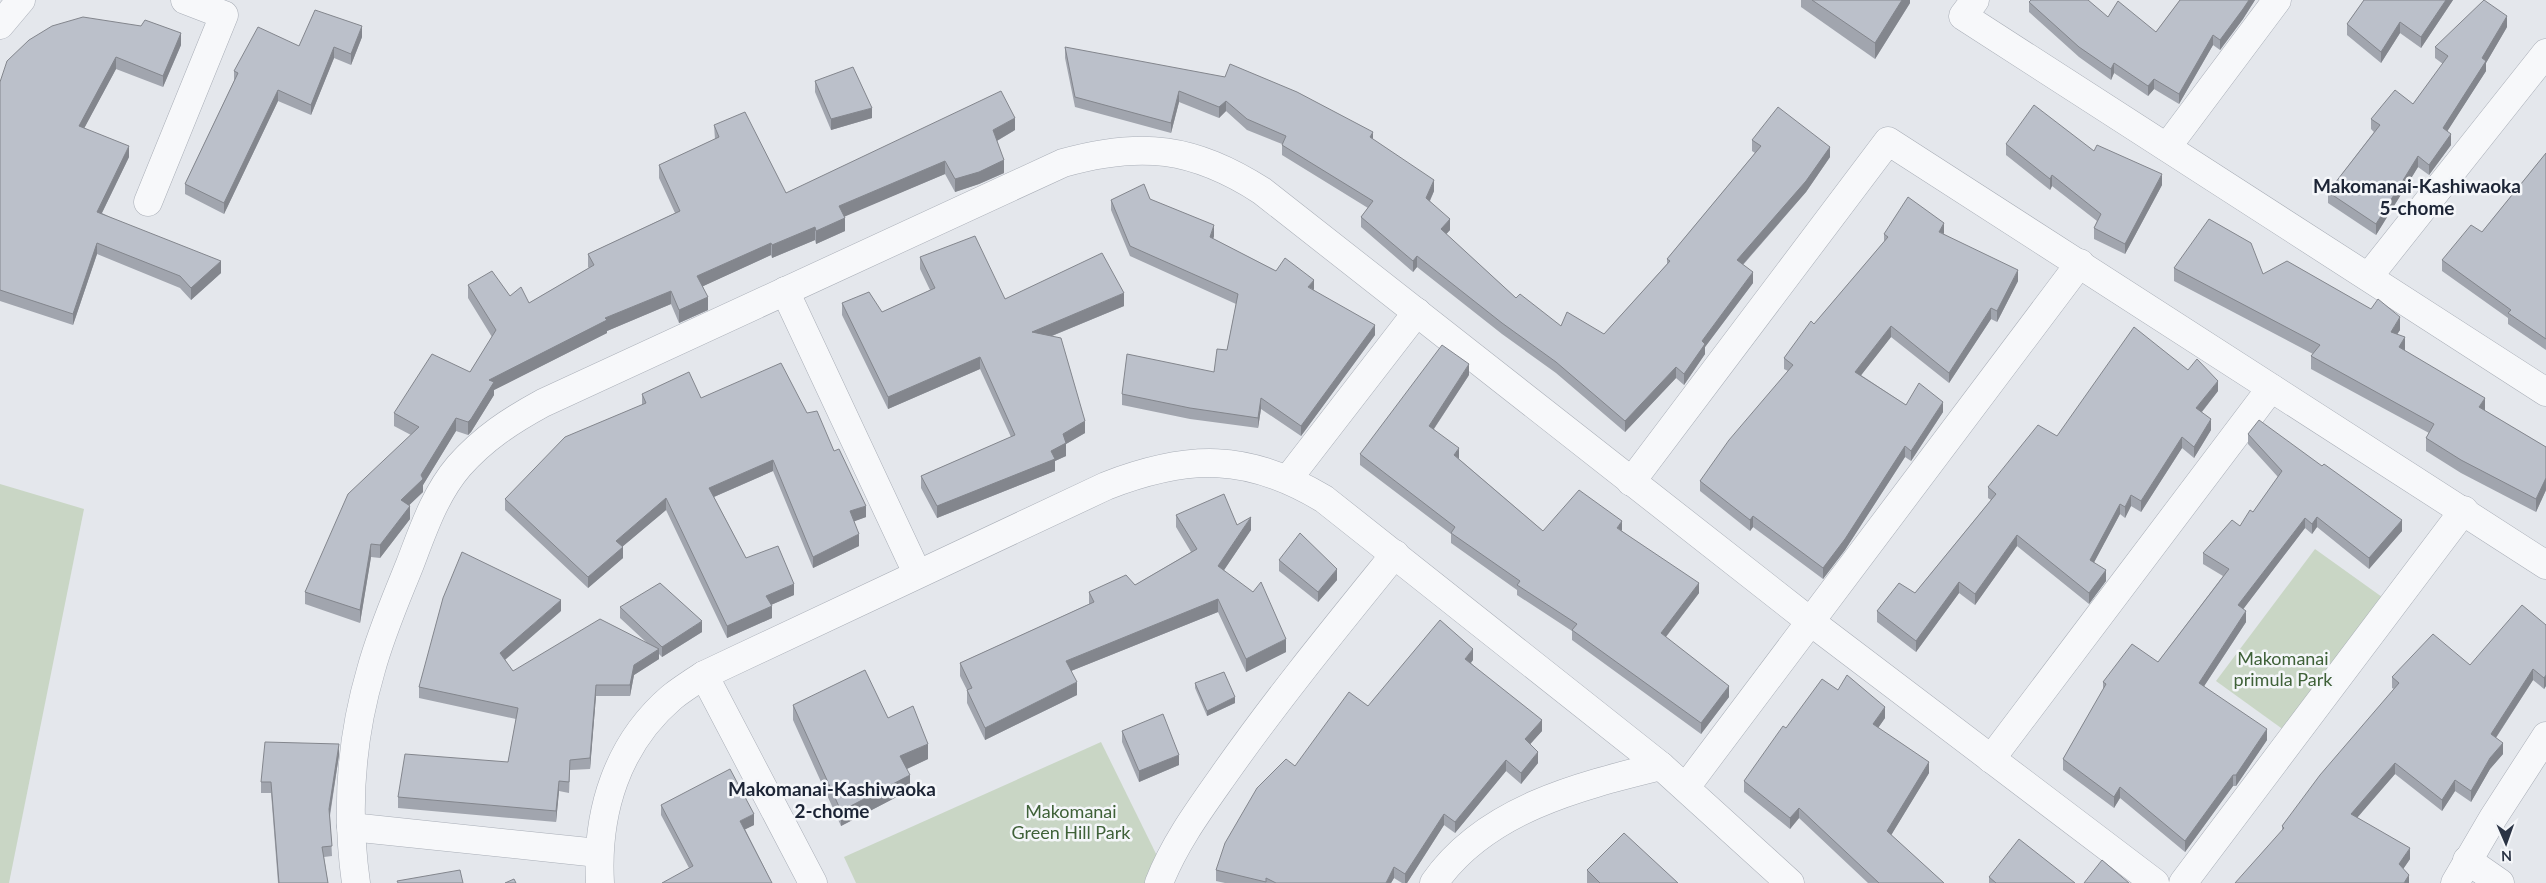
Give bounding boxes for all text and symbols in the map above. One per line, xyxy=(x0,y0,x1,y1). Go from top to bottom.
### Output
district label: Makomanai-Kashiwaoka 5-chome xyxy=(2313,174,2521,219)
park label: Makomanai primula Park xyxy=(2234,647,2333,690)
district label: Makomanai-Kashiwaoka 2-chome xyxy=(728,777,936,822)
park label: Makomanai Green Hill Park xyxy=(1011,800,1131,843)
north arrow xyxy=(2481,818,2531,868)
text: N xyxy=(2501,848,2512,865)

